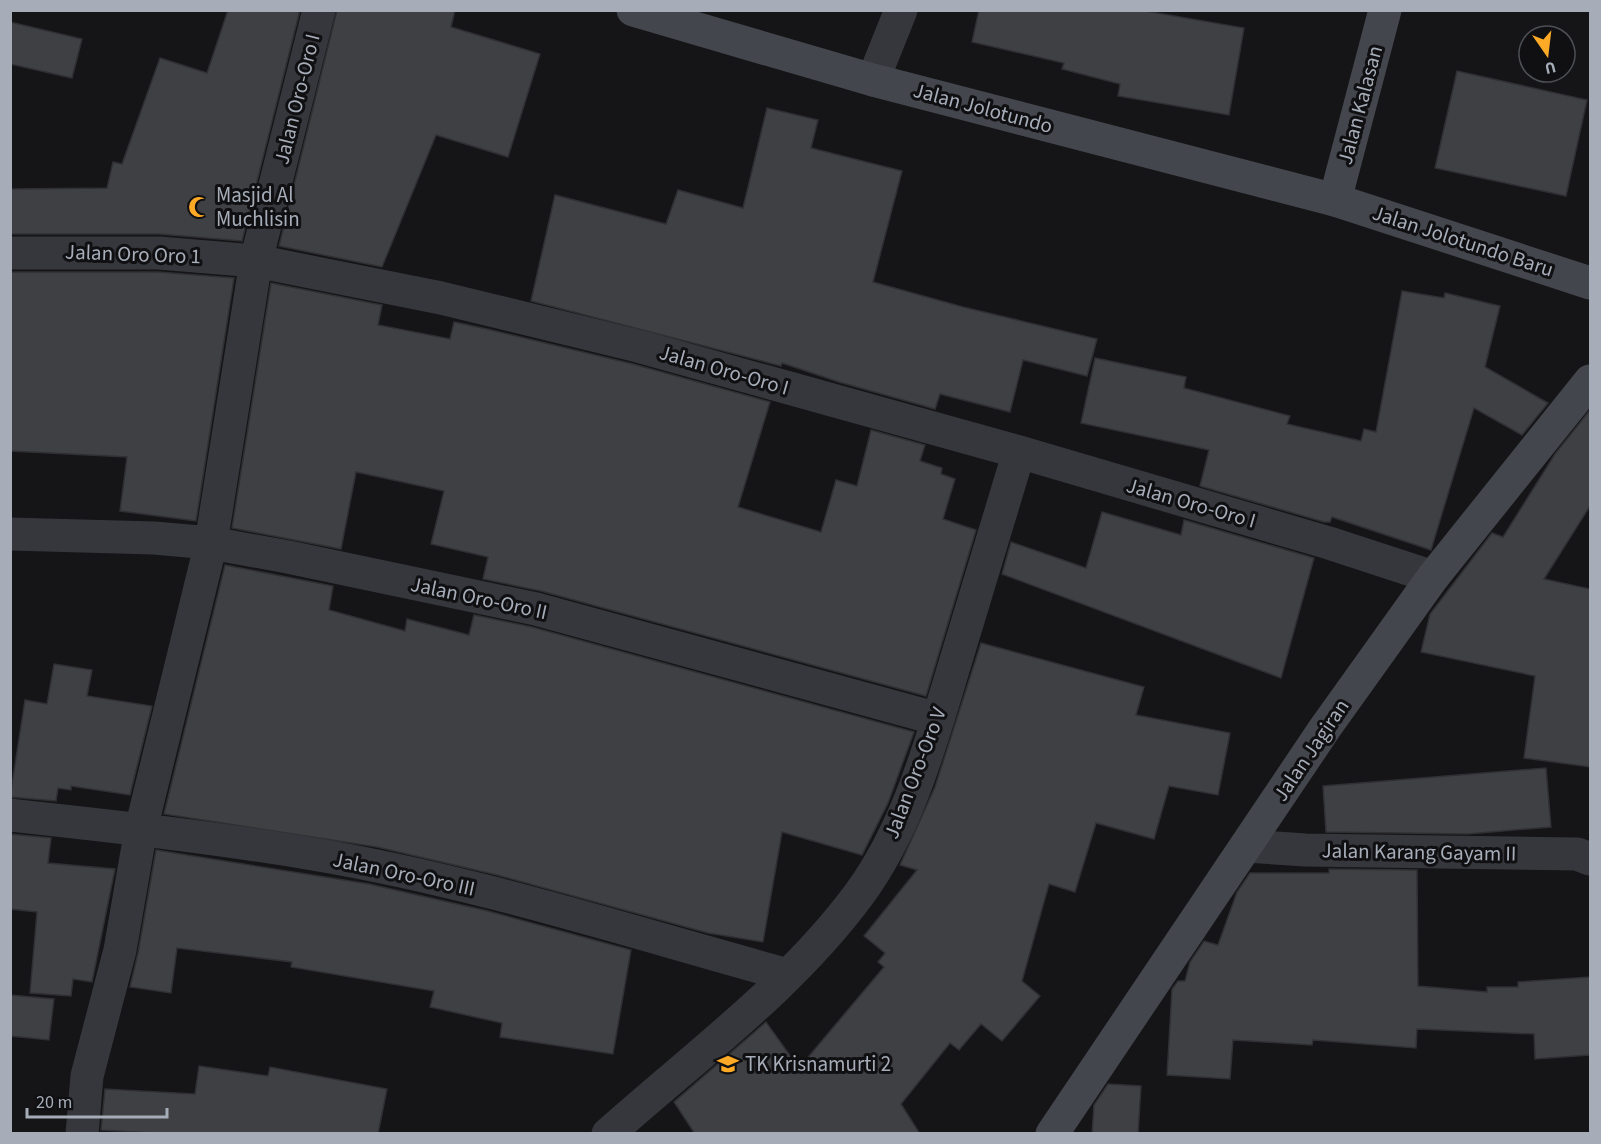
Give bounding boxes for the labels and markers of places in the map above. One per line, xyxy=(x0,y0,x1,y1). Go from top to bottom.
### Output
place label: Masjid Al Muchlisin xyxy=(216,180,300,234)
mosque icon: Masjid Al Muchlisin xyxy=(187,195,211,219)
place label: TK Krisnamurti 2 xyxy=(745,1049,891,1079)
school or university icon: TK Krisnamurti 2 xyxy=(716,1052,740,1076)

